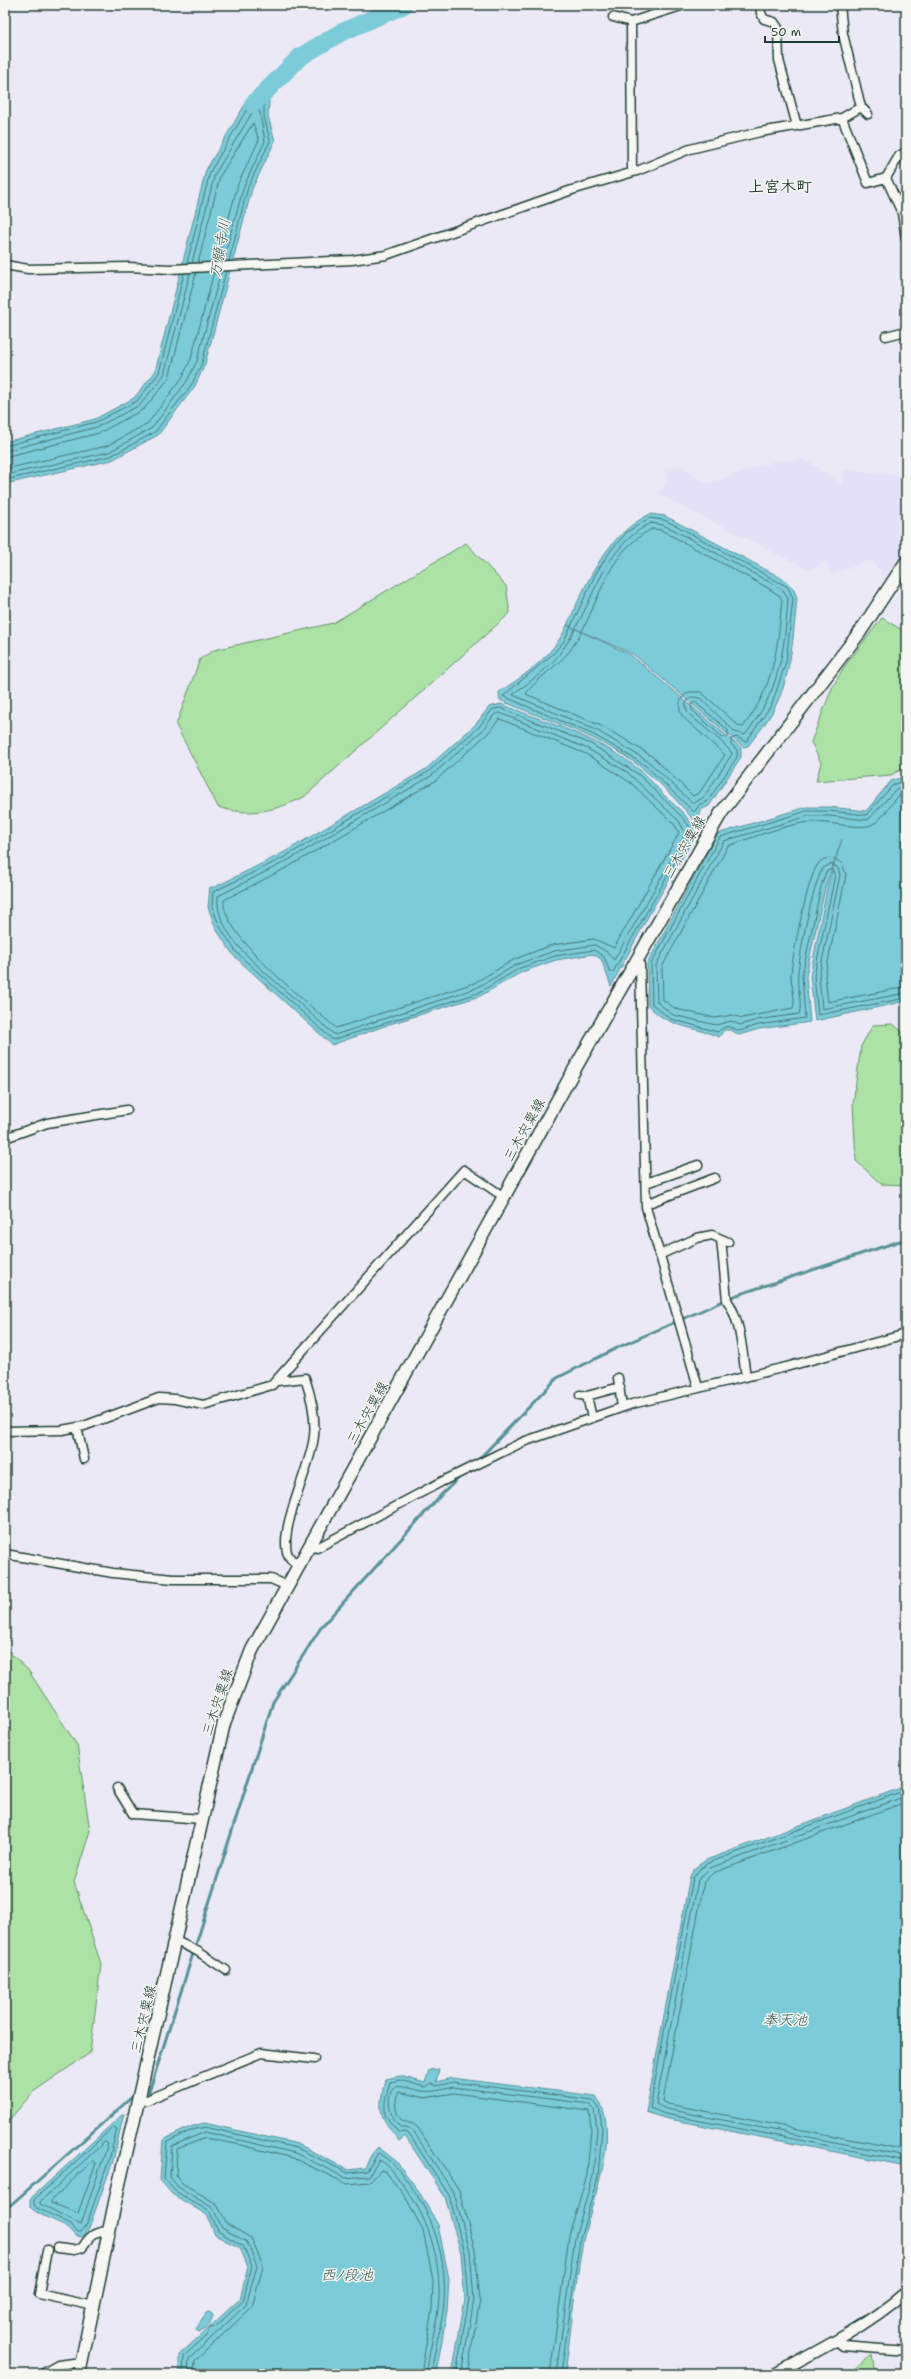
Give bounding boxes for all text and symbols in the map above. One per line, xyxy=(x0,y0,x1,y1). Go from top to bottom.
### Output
scale bar xyxy=(765,18,839,44)
text: 50 m xyxy=(771,24,801,40)
district label: 上宮木町 xyxy=(748,176,812,197)
water label: 万願寺川 xyxy=(205,217,235,279)
street label: 三木宍粟線 xyxy=(659,812,709,882)
street label: 三木宍粟線 xyxy=(499,1095,549,1165)
street label: 三木宍粟線 xyxy=(342,1378,392,1448)
street label: 三木宍粟線 xyxy=(198,1666,236,1738)
street label: 三木宍粟線 xyxy=(126,1983,160,2055)
water label: 奉天池 xyxy=(762,2010,808,2030)
water label: 西ﾉ段池 xyxy=(321,2265,374,2285)

